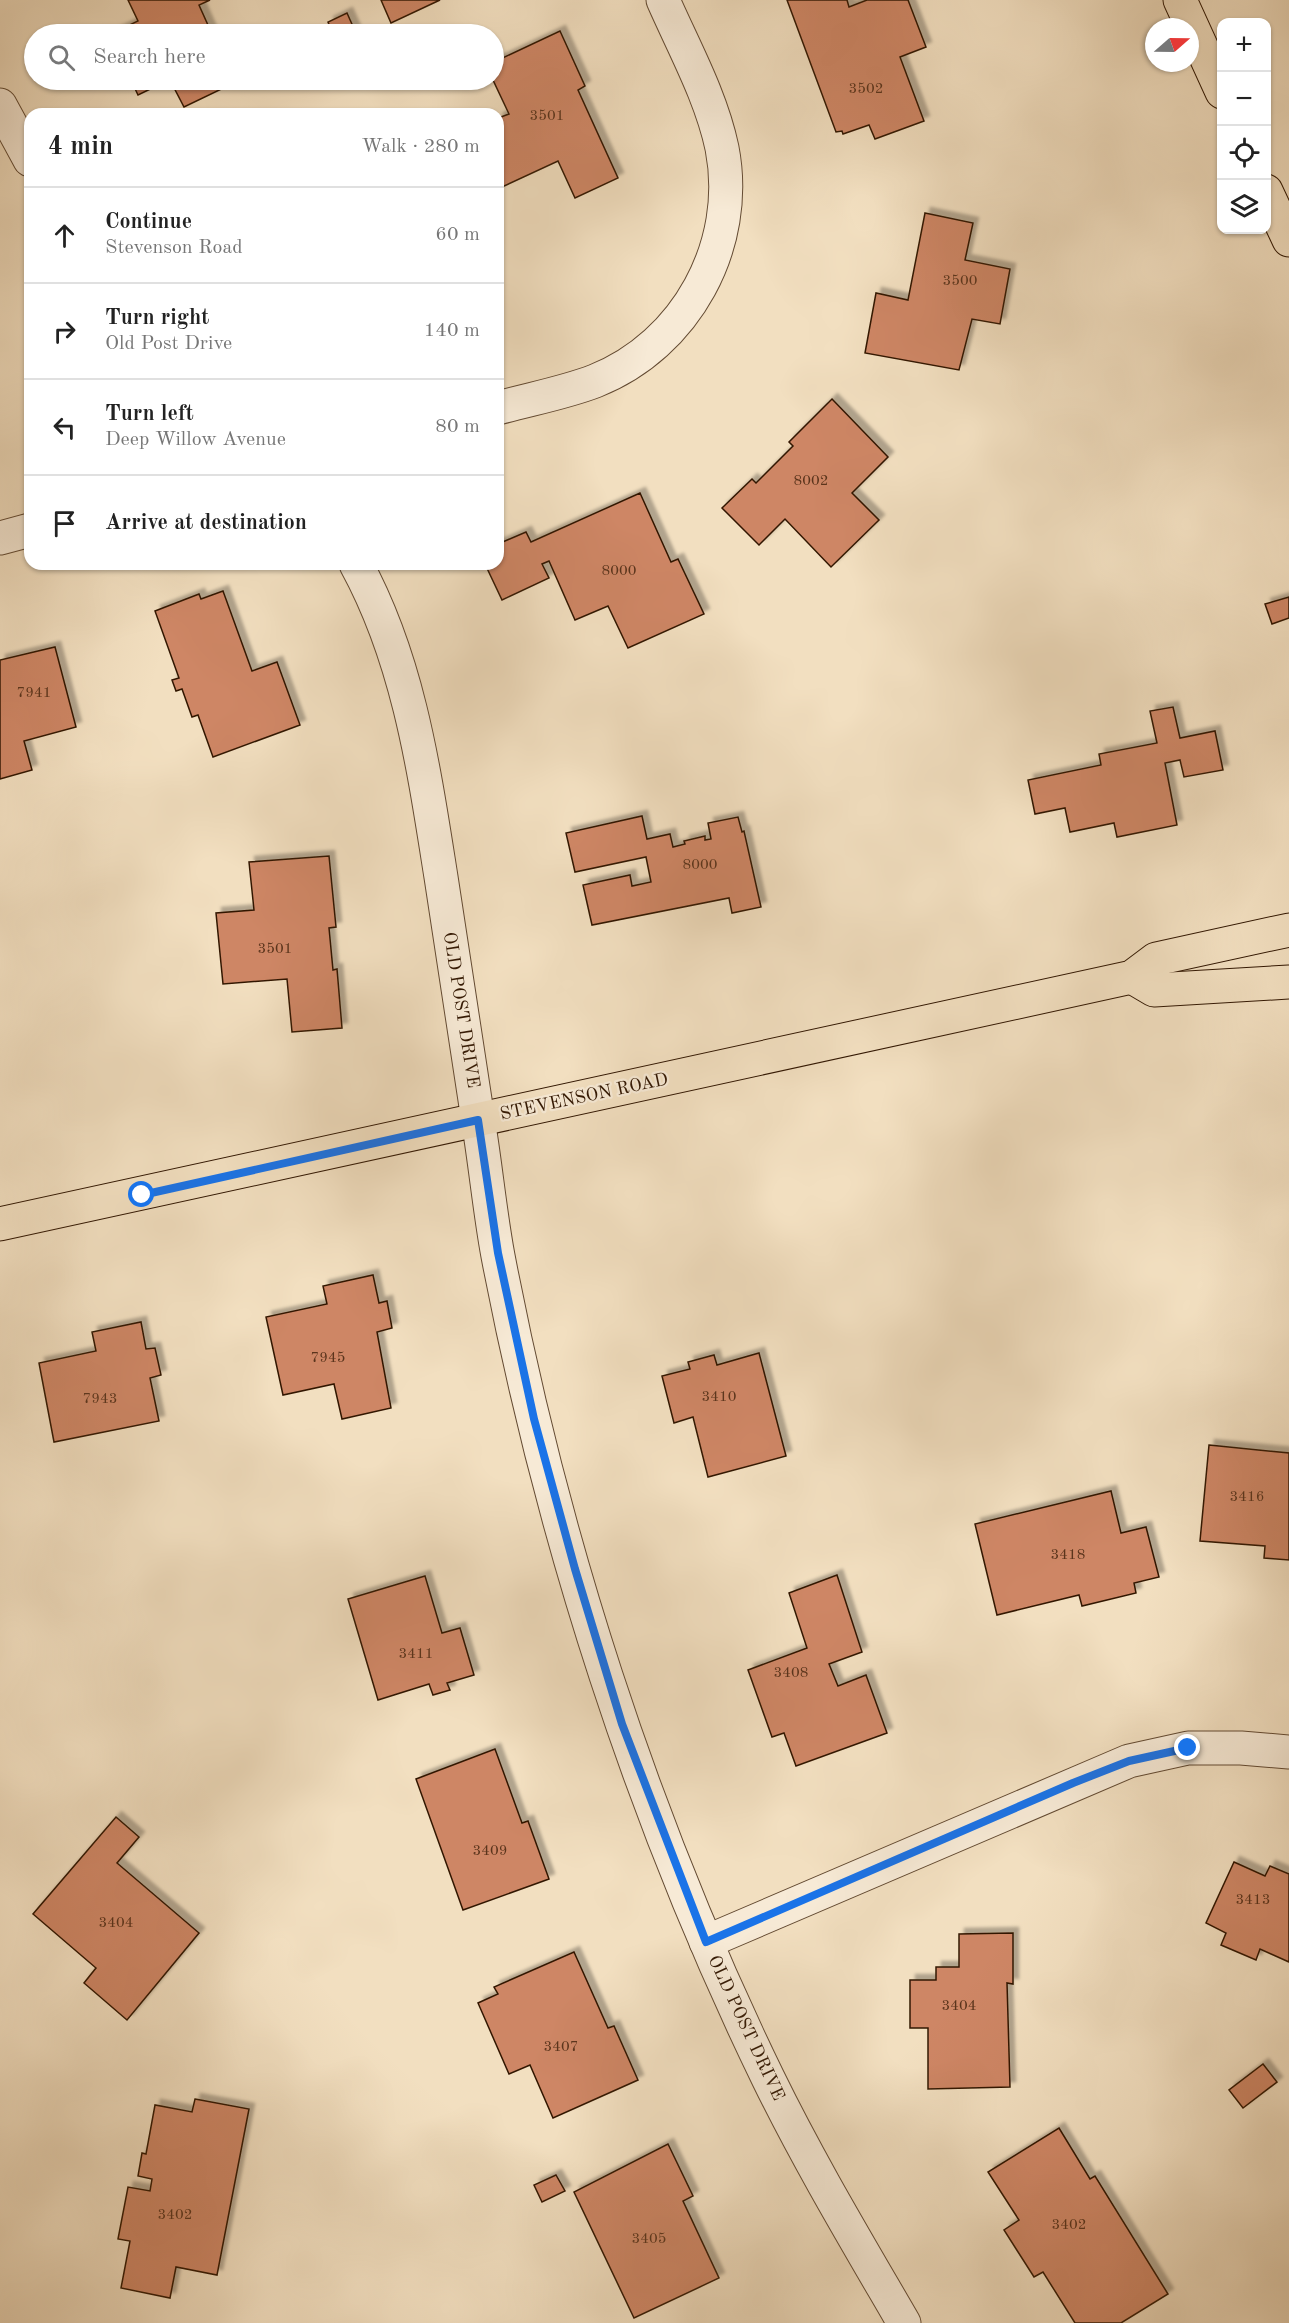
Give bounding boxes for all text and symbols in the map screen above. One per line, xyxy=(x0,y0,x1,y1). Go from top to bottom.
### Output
north arrow xyxy=(1145,18,1199,72)
map controls xyxy=(1217,18,1271,234)
button: + xyxy=(1217,18,1271,72)
search box xyxy=(24,24,504,90)
icon: search xyxy=(45,41,78,74)
text: Search here xyxy=(93,46,206,68)
button: − xyxy=(1217,72,1271,126)
house number: 3502 xyxy=(849,82,883,97)
house number: 3501 xyxy=(530,109,564,124)
button: locate xyxy=(1217,126,1271,180)
text: 4 min xyxy=(48,134,113,160)
text: Walk · 280 m xyxy=(361,137,480,157)
button: layers xyxy=(1217,180,1271,234)
text: Continue xyxy=(105,211,192,233)
icon: ahead xyxy=(48,219,81,252)
text: 60 m xyxy=(435,225,480,245)
text: Stevenson Road xyxy=(105,238,243,258)
house number: 3500 xyxy=(943,274,977,289)
text: Turn right xyxy=(105,307,209,329)
icon: right xyxy=(48,315,81,348)
text: 140 m xyxy=(424,321,480,341)
text: Old Post Drive xyxy=(105,334,232,354)
text: Turn left xyxy=(105,403,194,425)
icon: left xyxy=(48,411,81,444)
text: 80 m xyxy=(435,417,480,437)
text: Deep Willow Avenue xyxy=(105,430,286,450)
house number: 8002 xyxy=(794,474,828,489)
icon: arrive xyxy=(48,507,81,540)
text: Arrive at destination xyxy=(105,512,307,534)
house number: 8000 xyxy=(602,564,636,579)
house number: 7941 xyxy=(17,686,51,701)
house number: 8000 xyxy=(683,858,717,873)
street label: OLD POST DRIVE xyxy=(440,931,482,1089)
house number: 3501 xyxy=(258,942,292,957)
street label: STEVENSON ROAD xyxy=(498,1070,670,1124)
route start xyxy=(128,1181,154,1207)
house number: 7945 xyxy=(311,1351,345,1366)
house number: 3410 xyxy=(702,1390,736,1405)
house number: 7943 xyxy=(83,1392,117,1407)
house number: 3416 xyxy=(1230,1490,1264,1505)
house number: 3418 xyxy=(1051,1548,1085,1563)
house number: 3411 xyxy=(399,1647,433,1662)
house number: 3408 xyxy=(774,1666,808,1681)
route end xyxy=(1174,1734,1200,1760)
house number: 3409 xyxy=(473,1844,507,1859)
house number: 3413 xyxy=(1236,1893,1270,1908)
house number: 3404 xyxy=(99,1916,133,1931)
street label: OLD POST DRIVE xyxy=(704,1953,788,2103)
house number: 3404 xyxy=(942,1999,976,2014)
house number: 3407 xyxy=(544,2040,578,2055)
house number: 3402 xyxy=(158,2208,192,2223)
house number: 3402 xyxy=(1052,2218,1086,2233)
house number: 3405 xyxy=(632,2232,666,2247)

